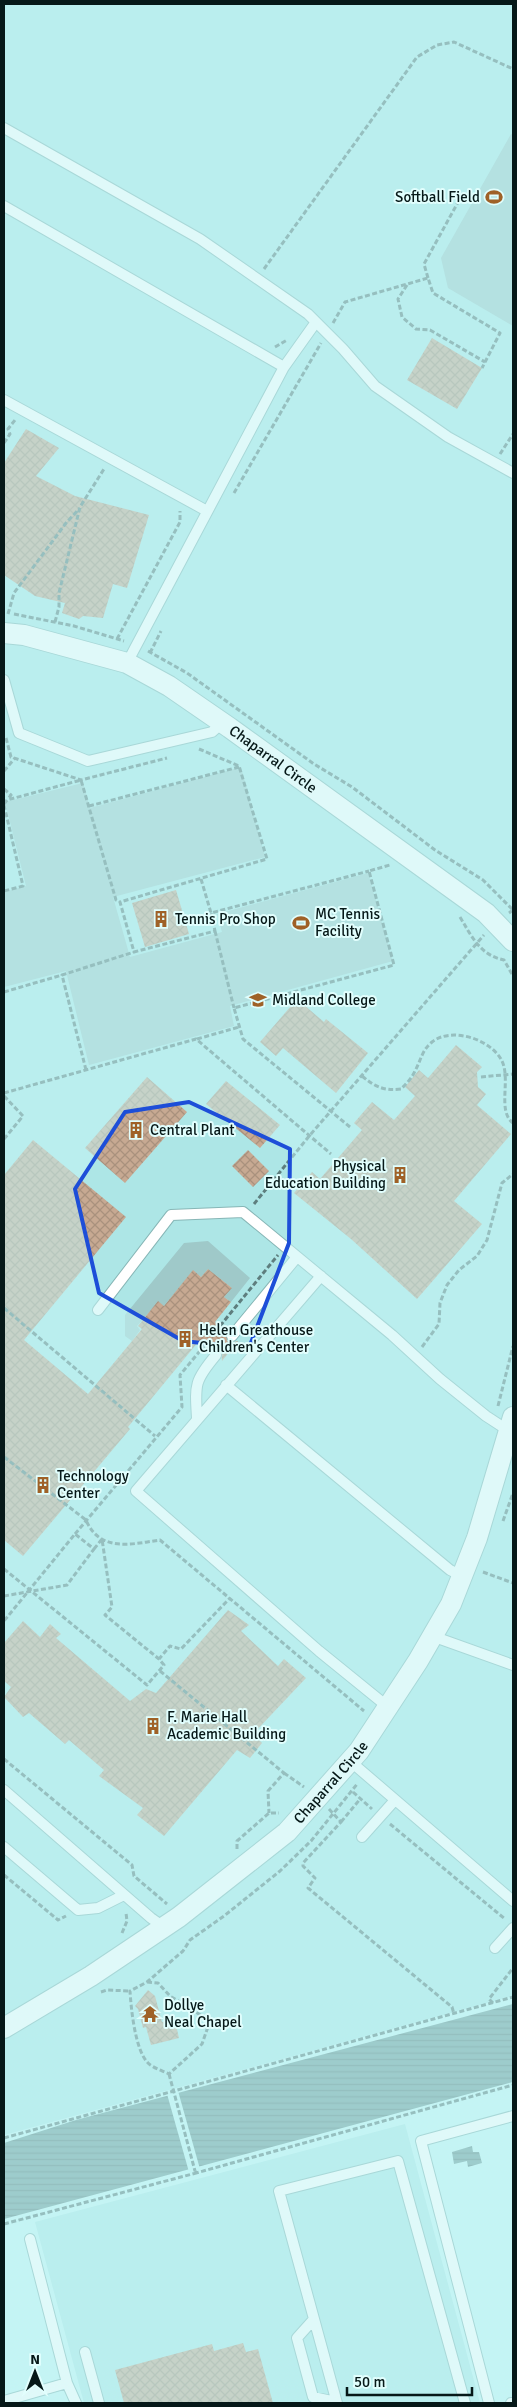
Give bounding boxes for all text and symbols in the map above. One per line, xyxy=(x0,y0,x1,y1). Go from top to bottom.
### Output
sports icon: Softball Field xyxy=(484,187,504,207)
place label: Softball Field xyxy=(395,188,480,206)
street label: Chaparral Circle xyxy=(226,721,321,797)
place label: MC Tennis Facility xyxy=(315,905,381,940)
building icon: Tennis Pro Shop xyxy=(151,909,171,929)
place label: Tennis Pro Shop xyxy=(175,910,276,928)
sports icon: MC Tennis Facility xyxy=(291,913,311,933)
school or university icon: Midland College xyxy=(248,990,268,1010)
place label: Midland College xyxy=(272,991,376,1009)
building icon: Central Plant xyxy=(126,1120,146,1140)
place label: Central Plant xyxy=(150,1121,235,1139)
place label: Physical Education Building xyxy=(265,1157,386,1192)
building icon: Physical Education Building xyxy=(390,1165,410,1185)
place label: Helen Greathouse Children's Center xyxy=(199,1321,313,1356)
building icon: Helen Greathouse Children's Center xyxy=(175,1329,195,1349)
place label: Technology Center xyxy=(57,1467,129,1502)
building icon: Technology Center xyxy=(33,1475,53,1495)
place label: F. Marie Hall Academic Building xyxy=(167,1708,286,1743)
building icon: F. Marie Hall Academic Building xyxy=(143,1716,163,1736)
street label: Chaparral Circle xyxy=(290,1738,372,1827)
place label: Dollye Neal Chapel xyxy=(164,1996,242,2031)
temple icon: Dollye Neal Chapel xyxy=(140,2004,160,2024)
north arrow xyxy=(10,2347,60,2397)
text: N xyxy=(30,2351,40,2368)
scale bar xyxy=(347,2364,472,2396)
text: 50 m xyxy=(354,2373,385,2391)

